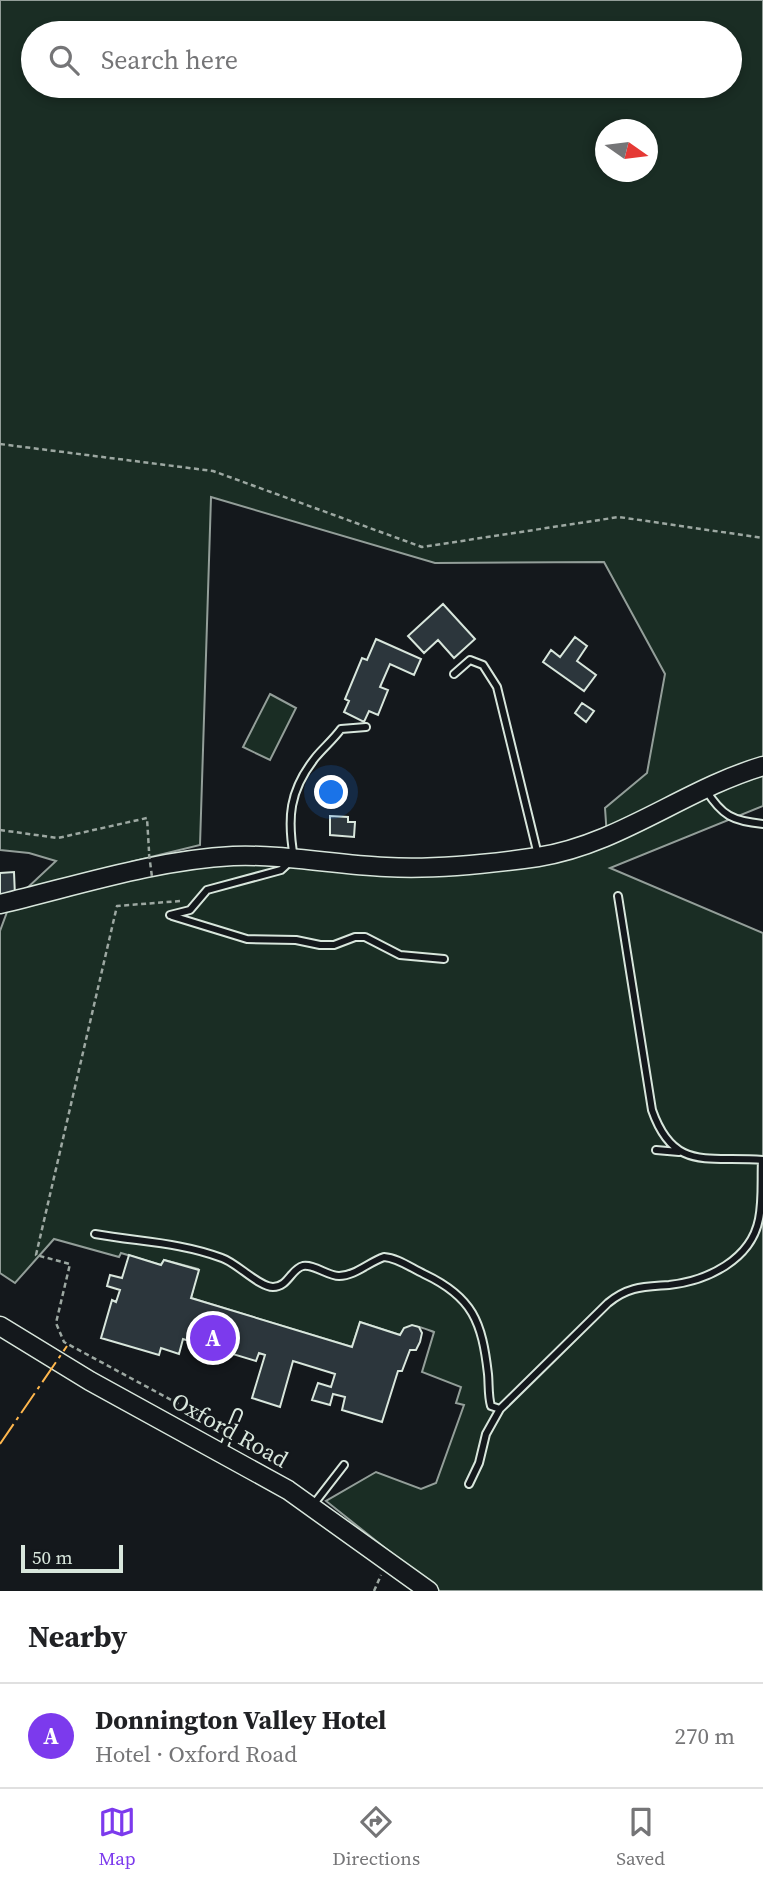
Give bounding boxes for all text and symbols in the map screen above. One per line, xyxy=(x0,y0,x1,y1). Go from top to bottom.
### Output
search box xyxy=(21,21,742,98)
icon: search xyxy=(45,41,83,79)
text: Search here xyxy=(101,42,238,78)
north arrow xyxy=(595,119,658,182)
your location xyxy=(314,775,348,809)
pin: A xyxy=(190,1312,236,1364)
street label: Oxford Road xyxy=(166,1385,294,1475)
scale bar xyxy=(21,1542,122,1574)
text: 50 m xyxy=(32,1544,73,1570)
text: Nearby xyxy=(28,1616,127,1657)
text: Donnington Valley Hotel xyxy=(95,1702,386,1738)
text: A xyxy=(43,1720,59,1752)
text: 270 m xyxy=(674,1720,735,1752)
text: Hotel · Oxford Road xyxy=(95,1738,297,1770)
tab: Map xyxy=(98,1803,136,1871)
tab: Directions xyxy=(332,1803,420,1871)
tab: Saved xyxy=(616,1803,665,1871)

